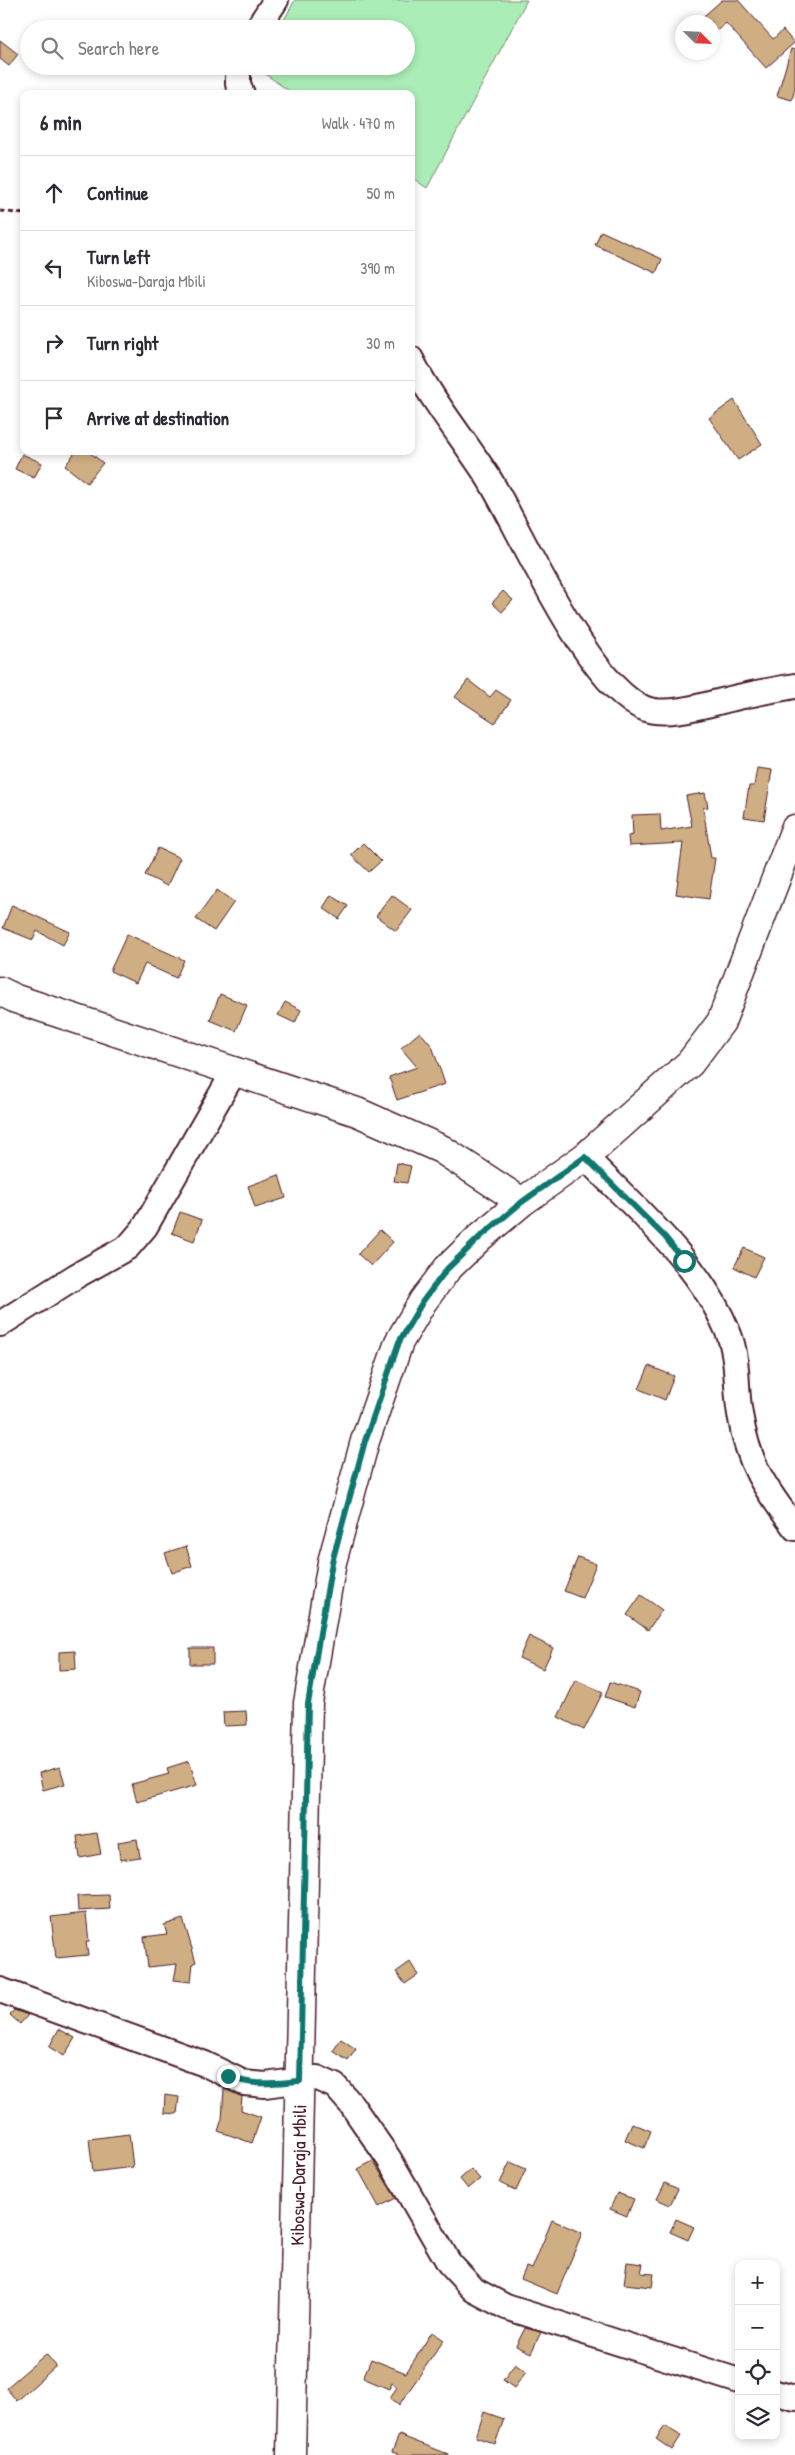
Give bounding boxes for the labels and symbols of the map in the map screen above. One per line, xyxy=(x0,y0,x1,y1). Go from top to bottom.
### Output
north arrow xyxy=(675,15,720,60)
route start xyxy=(673,1250,696,1273)
route end xyxy=(217,2065,240,2088)
street label: Kiboswa-Daraja Mbili xyxy=(284,2104,312,2246)

